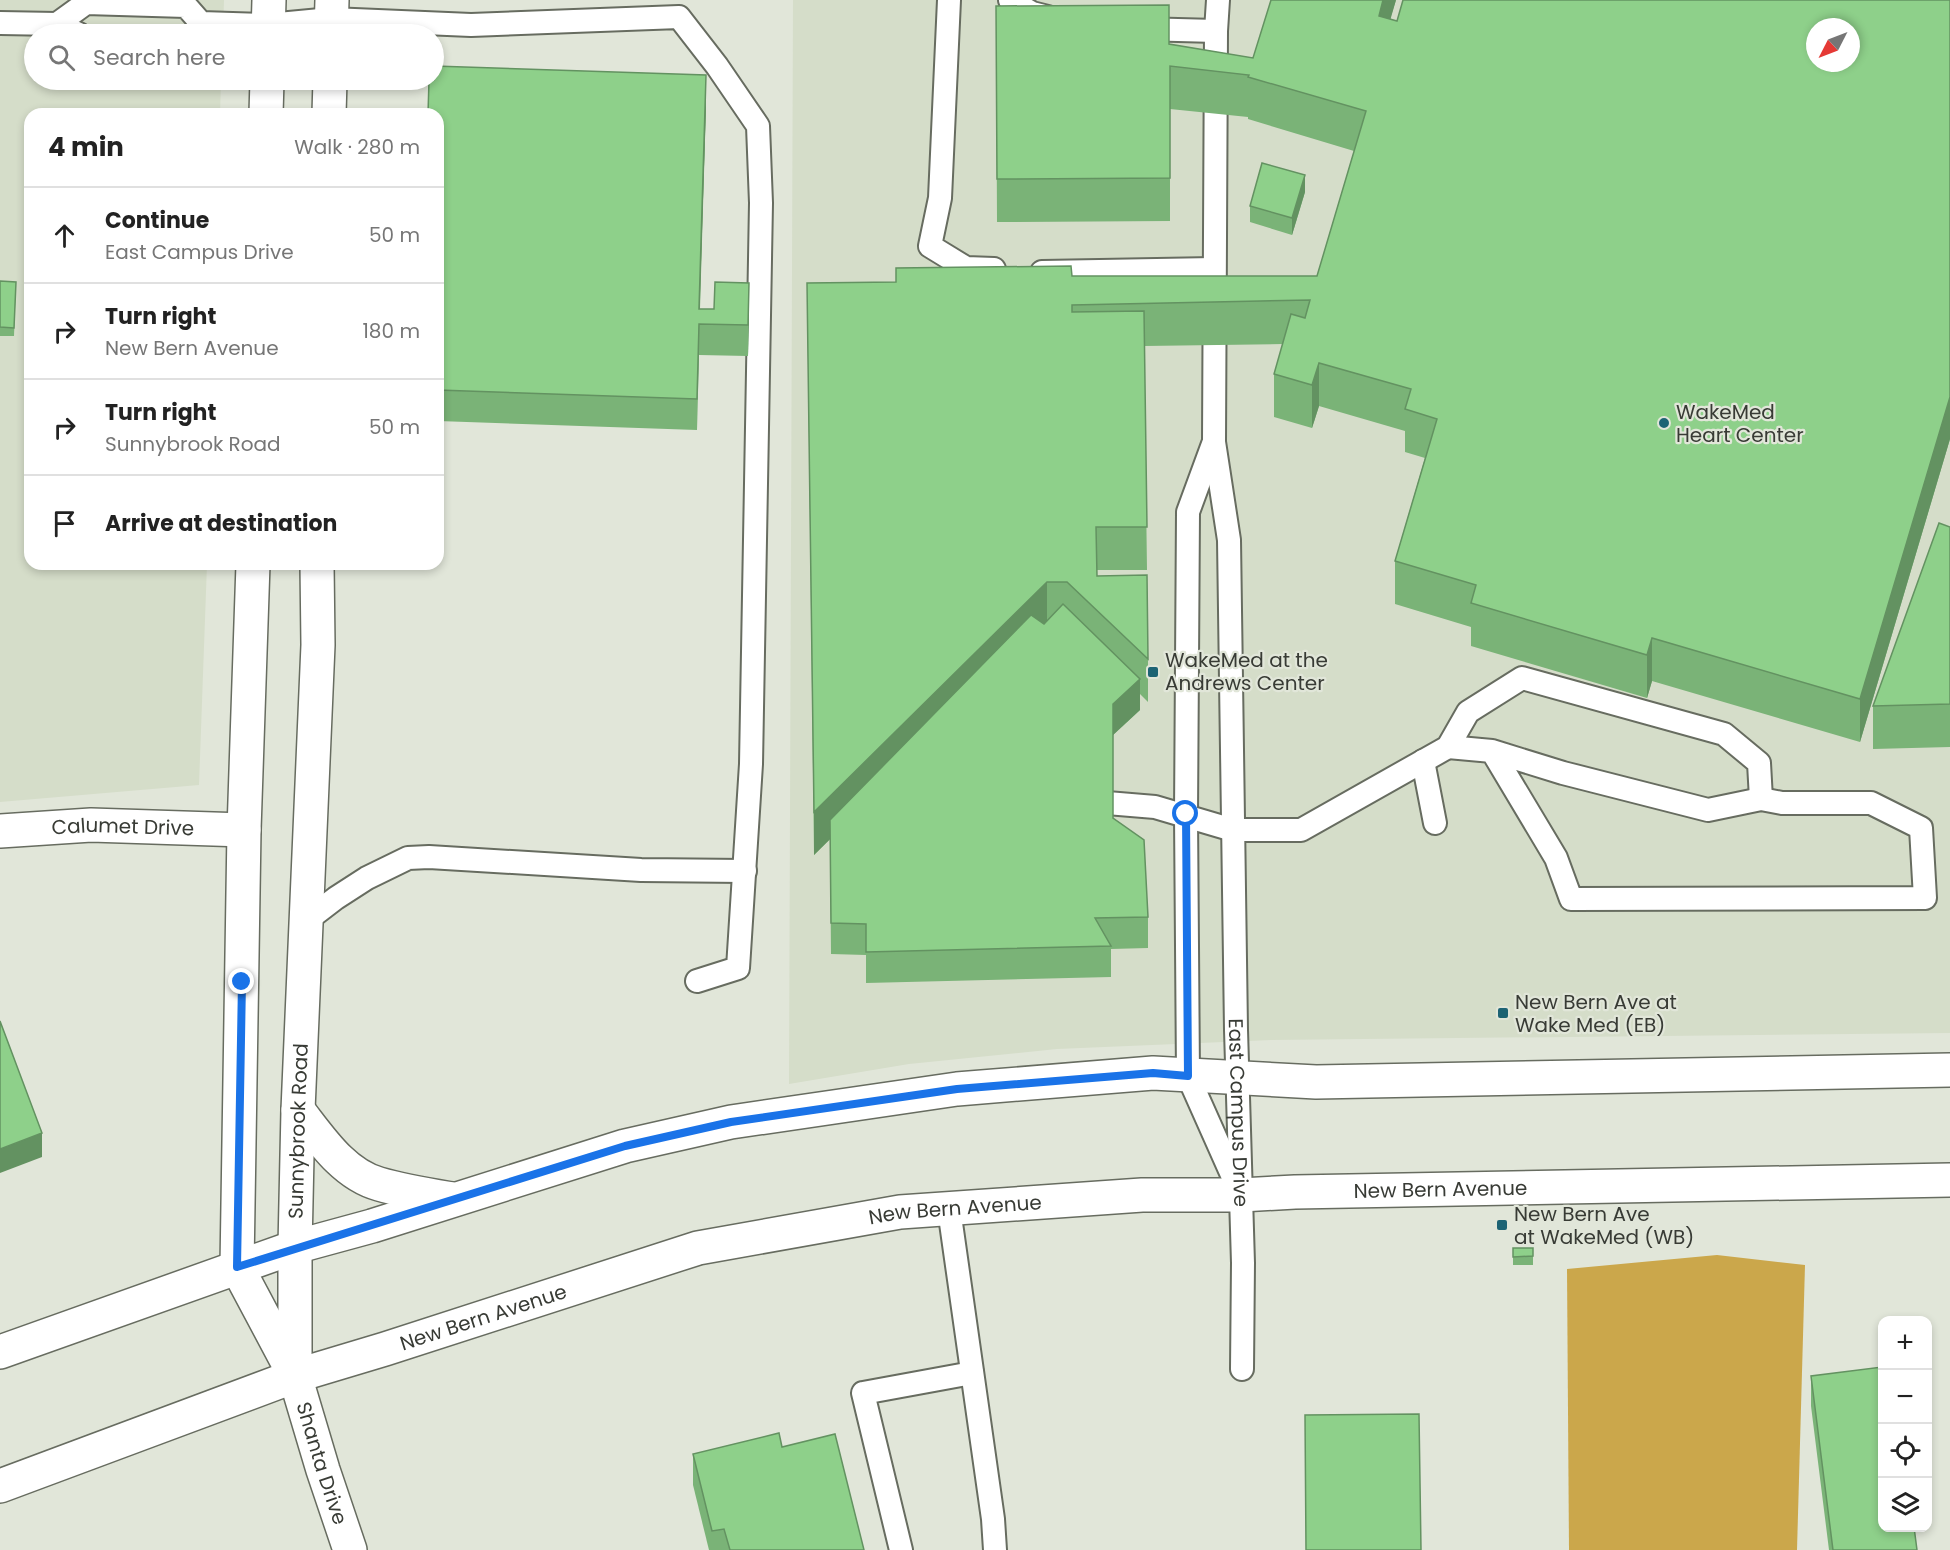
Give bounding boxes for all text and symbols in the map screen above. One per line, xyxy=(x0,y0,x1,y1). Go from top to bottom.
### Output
north arrow xyxy=(1806,18,1860,72)
search box xyxy=(24,24,444,90)
icon: search xyxy=(45,41,78,74)
text: Search here xyxy=(93,42,226,73)
text: 4 min xyxy=(48,129,124,165)
text: Walk · 280 m xyxy=(294,133,420,161)
text: Continue xyxy=(105,205,209,236)
icon: ahead xyxy=(48,219,81,252)
text: 50 m xyxy=(369,221,420,249)
text: East Campus Drive xyxy=(105,238,294,266)
text: Turn right xyxy=(105,301,216,332)
icon: right xyxy=(48,315,81,348)
text: 180 m xyxy=(362,317,420,345)
text: New Bern Avenue xyxy=(105,334,279,362)
text: Turn right xyxy=(105,397,216,428)
place label: WakeMed Heart Center xyxy=(1676,398,1804,449)
icon: right xyxy=(48,411,81,444)
text: 50 m xyxy=(369,413,420,441)
marker: WakeMed Heart Center xyxy=(1657,416,1671,430)
text: Sunnybrook Road xyxy=(105,430,281,458)
icon: arrive xyxy=(48,507,81,540)
text: Arrive at destination xyxy=(105,508,337,539)
place label: WakeMed at the Andrews Center xyxy=(1165,646,1328,697)
marker: WakeMed at the Andrews Center xyxy=(1146,665,1160,679)
route start xyxy=(1172,800,1198,826)
street label: Calumet Drive xyxy=(51,811,194,842)
route end xyxy=(228,968,254,994)
place label: New Bern Ave at Wake Med (EB) xyxy=(1515,988,1677,1039)
marker: New Bern Ave at Wake Med (EB) xyxy=(1496,1006,1510,1020)
street label: East Campus Drive xyxy=(1222,1018,1255,1207)
street label: Sunnybrook Road xyxy=(282,1043,315,1219)
street label: New Bern Avenue xyxy=(1353,1174,1527,1205)
street label: New Bern Avenue xyxy=(866,1188,1043,1231)
place label: New Bern Ave at WakeMed (WB) xyxy=(1514,1200,1694,1251)
marker: New Bern Ave at WakeMed (WB) xyxy=(1495,1218,1509,1232)
street label: New Bern Avenue xyxy=(396,1277,570,1357)
map controls xyxy=(1878,1316,1932,1532)
button: + xyxy=(1878,1316,1932,1370)
button: − xyxy=(1878,1370,1932,1424)
street label: Shanta Drive xyxy=(289,1399,354,1528)
button: locate xyxy=(1878,1424,1932,1478)
button: layers xyxy=(1878,1478,1932,1532)

